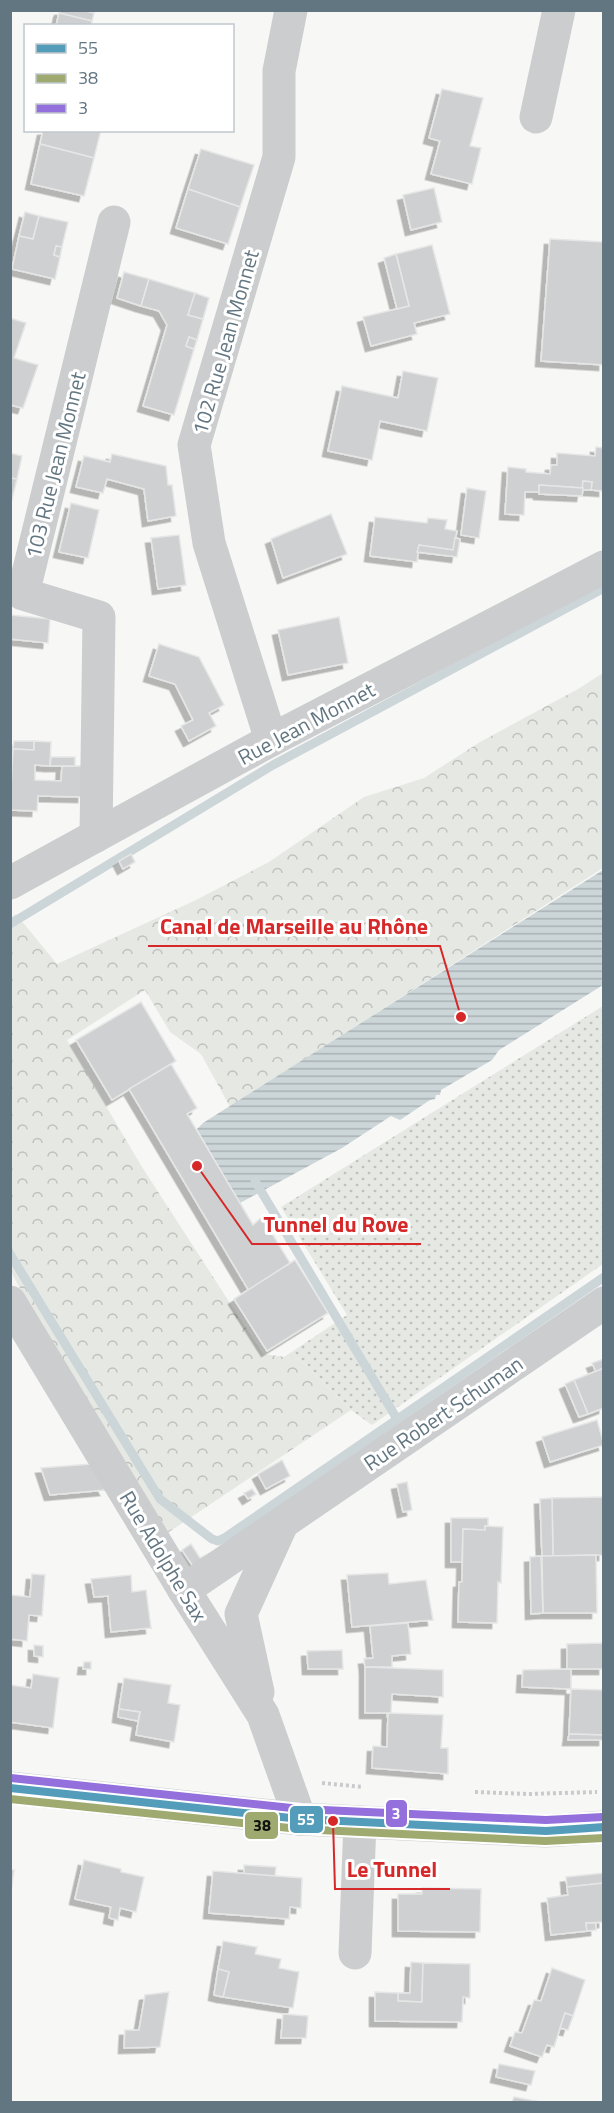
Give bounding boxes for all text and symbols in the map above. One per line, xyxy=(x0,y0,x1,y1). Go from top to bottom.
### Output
legend xyxy=(24,24,234,132)
text: 55 xyxy=(78,34,98,61)
text: 38 xyxy=(78,64,98,91)
text: 3 xyxy=(78,94,88,121)
street label: 102 Rue Jean Monnet xyxy=(183,245,267,438)
street label: 103 Rue Jean Monnet xyxy=(16,368,94,562)
street label: Rue Jean Monnet xyxy=(232,673,381,773)
callout: Canal de Marseille au Rhône xyxy=(148,906,440,946)
text: Canal de Marseille au Rhône xyxy=(160,909,428,943)
callout: Tunnel du Rove xyxy=(252,1204,421,1244)
text: Tunnel du Rove xyxy=(263,1207,409,1241)
street label: Rue Robert Schuman xyxy=(357,1348,529,1478)
street label: Rue Adolphe Sax xyxy=(112,1484,216,1628)
line badge: 3 xyxy=(385,1799,408,1828)
text: 3 xyxy=(392,1801,400,1825)
line badge: 55 xyxy=(289,1805,324,1834)
text: 55 xyxy=(297,1807,315,1831)
line badge: 38 xyxy=(244,1811,279,1840)
text: 38 xyxy=(253,1813,271,1837)
callout: Le Tunnel xyxy=(335,1849,450,1889)
text: Le Tunnel xyxy=(347,1852,437,1886)

